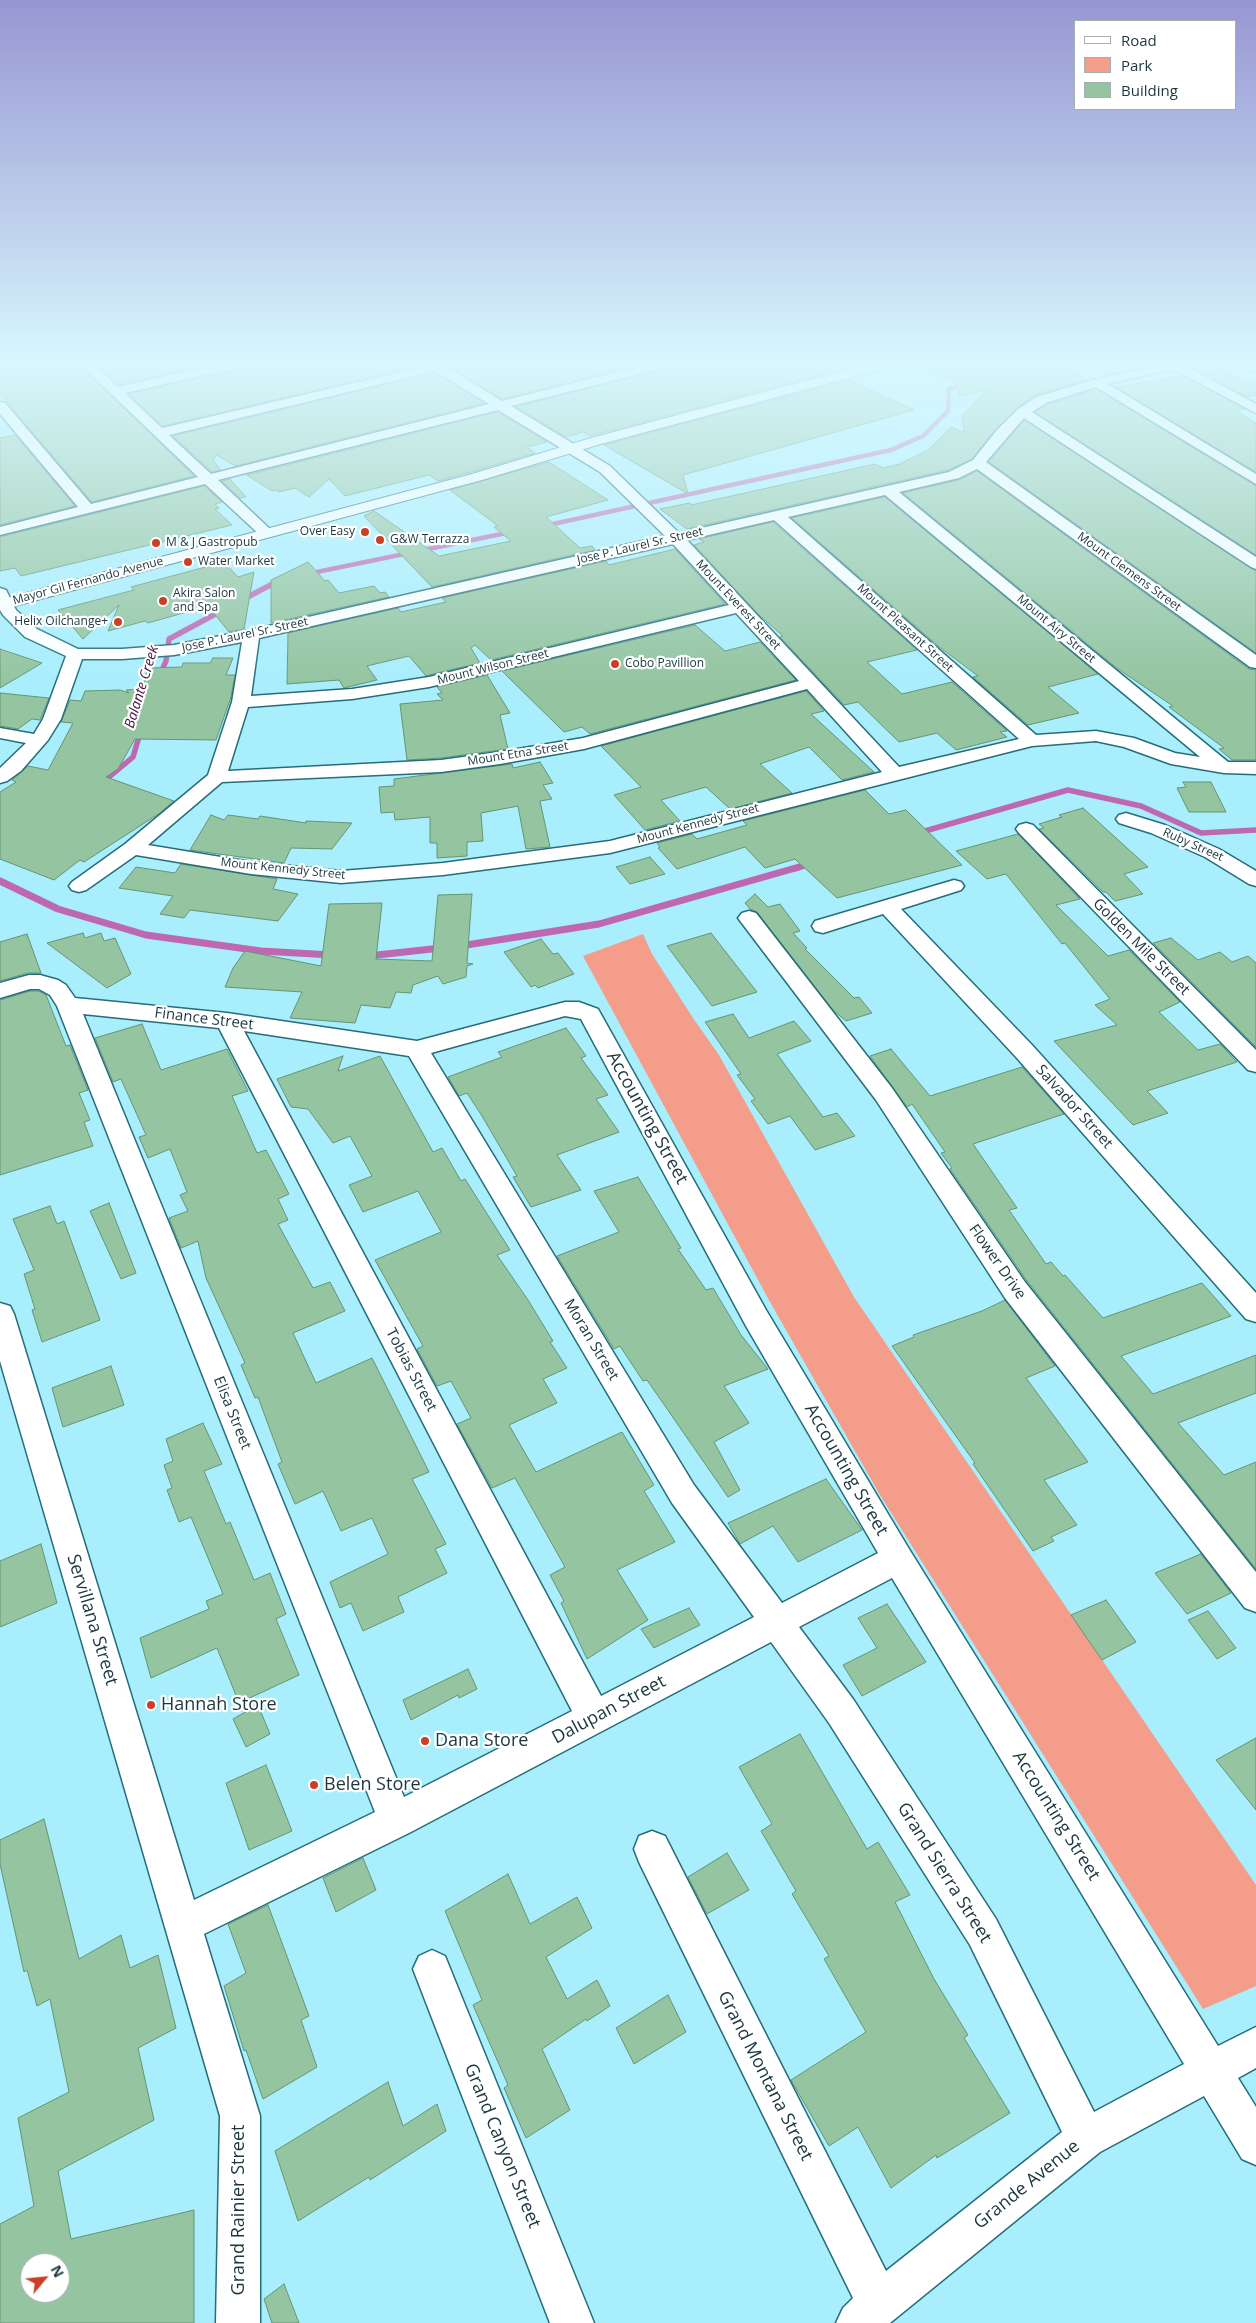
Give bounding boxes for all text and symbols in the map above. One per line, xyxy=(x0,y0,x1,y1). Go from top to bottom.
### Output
legend xyxy=(1074,20,1236,110)
text: Road xyxy=(1121,30,1157,50)
text: Park xyxy=(1121,55,1152,75)
text: Building xyxy=(1121,80,1178,100)
street label: Jose P. Laurel Sr. Street xyxy=(576,524,704,568)
place label: Over Easy xyxy=(300,525,355,539)
marker: Over Easy xyxy=(359,526,371,538)
street label: Mount Clemens Street xyxy=(1074,529,1184,615)
place label: G&W Terrazza xyxy=(390,533,469,547)
marker: G&W Terrazza xyxy=(374,534,386,546)
place label: M & J Gastropub xyxy=(166,536,258,550)
marker: M & J Gastropub xyxy=(150,537,162,549)
street label: Mayor Gil Fernando Avenue xyxy=(11,554,165,608)
place label: Water Market xyxy=(198,555,274,569)
marker: Water Market xyxy=(182,556,194,568)
street label: Mount Everest Street xyxy=(693,557,783,653)
street label: Mount Pleasant Street xyxy=(854,581,956,675)
place label: Akira Salon and Spa xyxy=(173,587,235,615)
street label: Mount Airy Street xyxy=(1014,592,1098,666)
marker: Akira Salon and Spa xyxy=(157,595,169,607)
place label: Helix Oilchange+ xyxy=(14,615,108,629)
street label: Jose P. Laurel Sr. Street xyxy=(180,615,310,655)
marker: Helix Oilchange+ xyxy=(112,616,124,628)
water label: Balante Creek xyxy=(121,644,163,730)
street label: Mount Wilson Street xyxy=(436,646,550,688)
place label: Cobo Pavillion xyxy=(625,657,704,671)
marker: Cobo Pavillion xyxy=(609,658,621,670)
street label: Mount Etna Street xyxy=(467,739,569,769)
street label: Mount Kennedy Street xyxy=(635,801,761,847)
street label: Ruby Street xyxy=(1160,825,1226,865)
street label: Mount Kennedy Street xyxy=(220,855,346,883)
street label: Golden Mile Street xyxy=(1089,895,1193,999)
street label: Finance Street xyxy=(153,1004,255,1034)
street label: Accounting Street xyxy=(602,1048,692,1188)
street label: Salvador Street xyxy=(1032,1061,1116,1153)
street label: Flower Drive xyxy=(965,1221,1029,1303)
street label: Moran Street xyxy=(560,1296,622,1384)
street label: Tobias Street xyxy=(382,1325,440,1415)
street label: Elisa Street xyxy=(209,1374,255,1452)
street label: Accounting Street xyxy=(800,1400,892,1540)
street label: Servillana Street xyxy=(62,1552,122,1688)
street label: Dalupan Street xyxy=(548,1671,670,1749)
place label: Hannah Store xyxy=(161,1694,277,1716)
marker: Hannah Store xyxy=(145,1699,157,1711)
place label: Dana Store xyxy=(435,1730,528,1752)
marker: Dana Store xyxy=(419,1735,431,1747)
street label: Accounting Street xyxy=(1008,1747,1104,1885)
place label: Belen Store xyxy=(324,1774,421,1796)
marker: Belen Store xyxy=(308,1779,320,1791)
street label: Grand Sierra Street xyxy=(892,1799,996,1947)
street label: Grand Montana Street xyxy=(713,1988,817,2164)
street label: Grand Canyon Street xyxy=(459,2061,545,2231)
street label: Grand Rainier Street xyxy=(228,2125,250,2295)
street label: Grande Avenue xyxy=(970,2136,1084,2234)
north arrow xyxy=(20,2253,70,2303)
text: N xyxy=(47,2262,69,2281)

